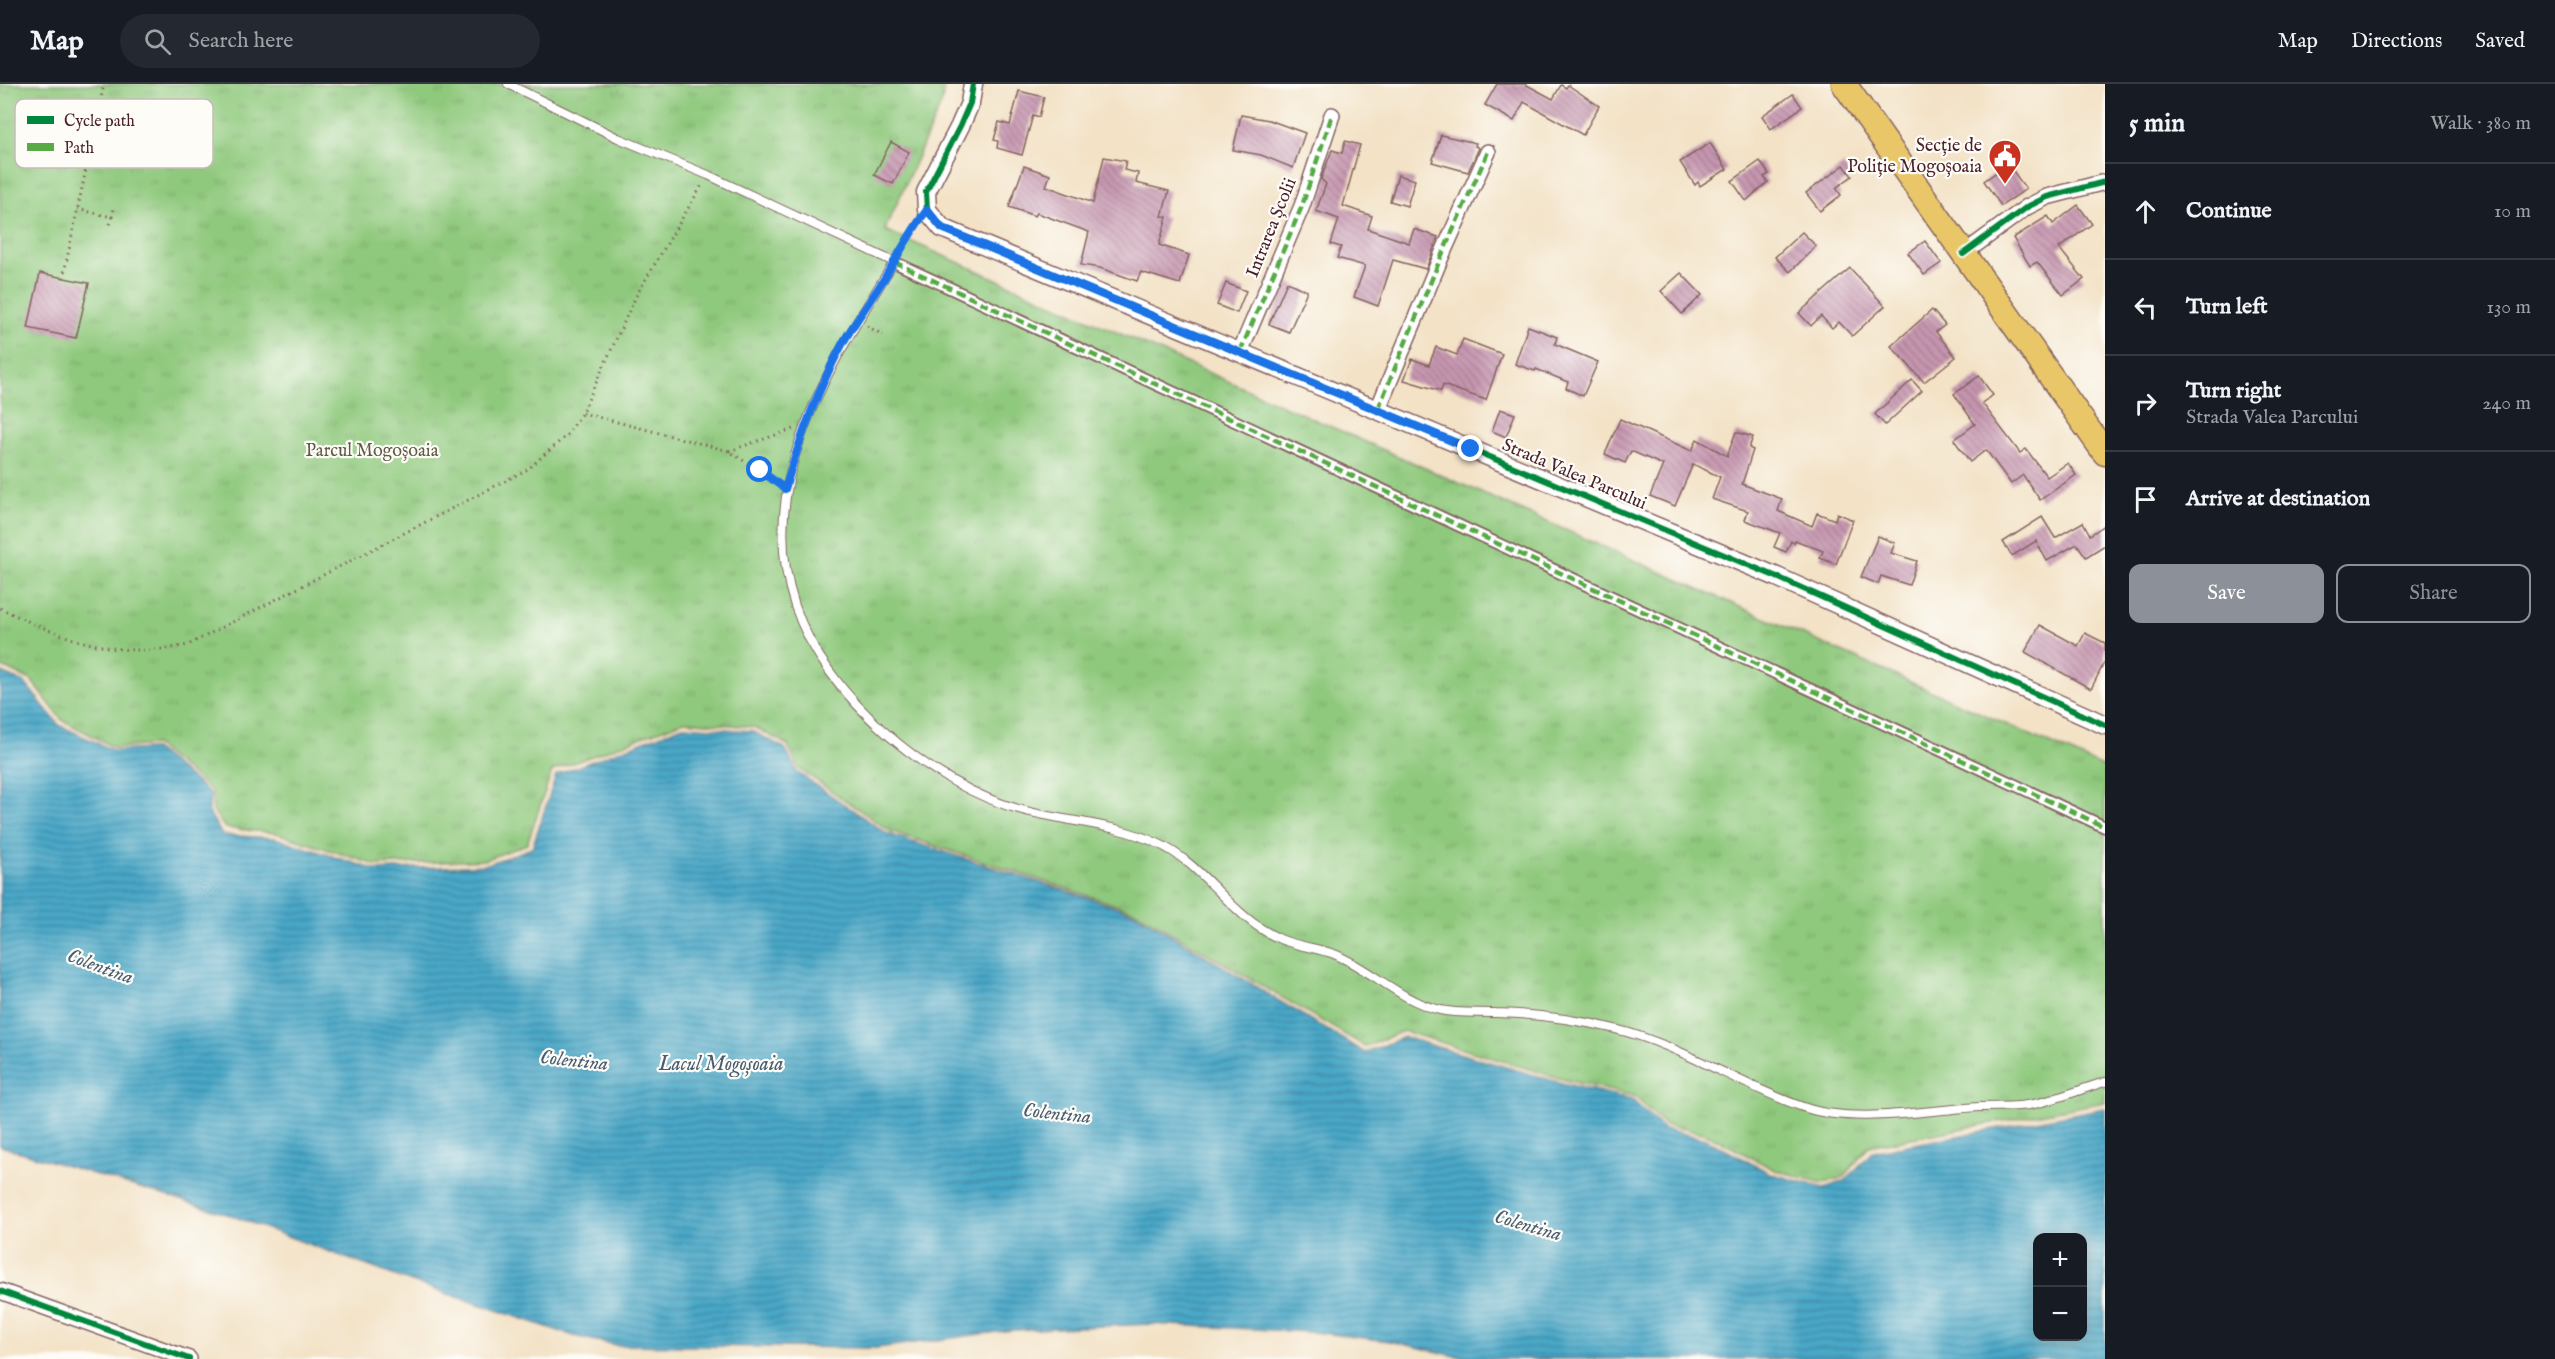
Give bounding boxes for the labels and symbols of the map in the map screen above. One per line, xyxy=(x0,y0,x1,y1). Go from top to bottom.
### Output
legend xyxy=(15,99,213,168)
text: Cycle path xyxy=(64,112,135,132)
place label: Secție de Poliție Mogoșoaia xyxy=(1847,135,1982,179)
public building icon: Secție de Poliție Mogoșoaia xyxy=(1987,138,2023,185)
text: Path xyxy=(64,139,95,159)
street label: Intrarea Școlii xyxy=(1242,175,1303,281)
street label: Strada Valea Parcului xyxy=(1498,434,1650,516)
route end xyxy=(1457,435,1483,461)
park label: Parcul Mogoșoaia xyxy=(306,440,439,463)
route start xyxy=(746,456,772,482)
water label: Colentina xyxy=(64,944,137,990)
water label: Colentina xyxy=(539,1045,609,1077)
water label: Lacul Mogoșoaia xyxy=(658,1052,783,1078)
water label: Colentina xyxy=(1022,1098,1092,1130)
water label: Colentina xyxy=(1492,1205,1564,1247)

